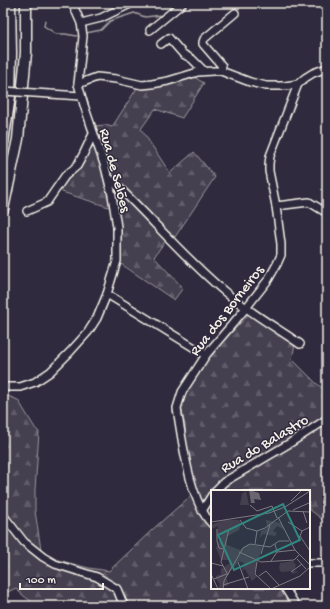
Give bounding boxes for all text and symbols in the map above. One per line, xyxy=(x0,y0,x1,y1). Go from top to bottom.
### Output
street label: Rua de Selões xyxy=(94,127,134,215)
street label: Rua dos Borneiros xyxy=(187,262,269,360)
street label: Rua do Balastro xyxy=(218,411,312,478)
inset map xyxy=(211,490,310,589)
scale bar xyxy=(20,565,103,591)
text: 100 m xyxy=(25,574,56,588)

